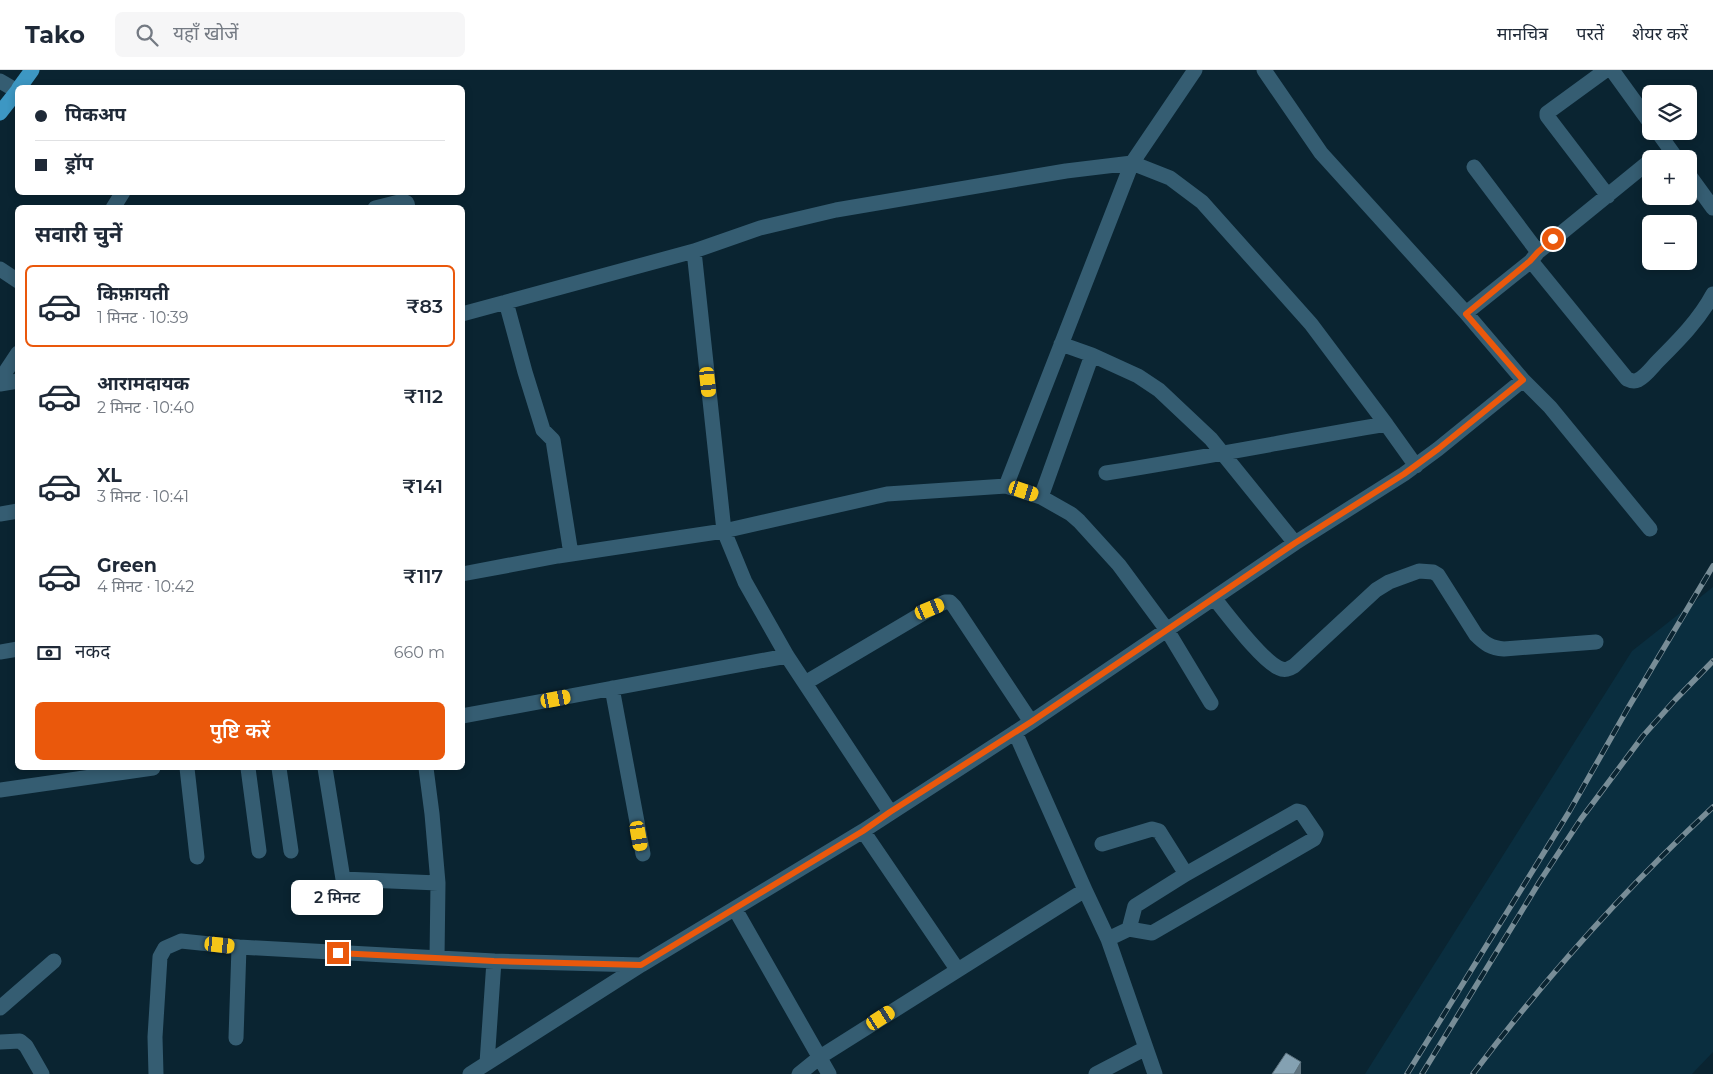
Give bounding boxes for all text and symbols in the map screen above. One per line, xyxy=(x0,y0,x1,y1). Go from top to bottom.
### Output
search box xyxy=(115,12,465,57)
text: Tako xyxy=(25,20,85,49)
icon: search xyxy=(133,21,161,49)
text: यहाँ खोजें xyxy=(173,22,238,45)
text: मानचित्र xyxy=(1497,23,1548,45)
text: परतें xyxy=(1576,23,1604,45)
text: शेयर करें xyxy=(1632,23,1688,45)
map controls xyxy=(1642,85,1697,270)
button: layers xyxy=(1642,85,1697,140)
text: पिकअप xyxy=(65,103,126,126)
button: + xyxy=(1642,150,1697,205)
text: ड्रॉप xyxy=(65,152,93,175)
button: − xyxy=(1642,215,1697,270)
text: सवारी चुनें xyxy=(35,221,122,248)
route start xyxy=(1542,228,1564,250)
text: किफ़ायती xyxy=(97,282,169,305)
icon: car xyxy=(37,284,82,329)
text: ₹83 xyxy=(406,295,443,318)
text: 1 मिनट · 10:39 xyxy=(97,308,189,327)
car xyxy=(698,366,717,398)
text: आरामदायक xyxy=(97,372,189,395)
icon: car xyxy=(37,374,82,419)
text: ₹112 xyxy=(404,385,443,408)
text: 2 मिनट · 10:40 xyxy=(97,398,194,417)
icon: car xyxy=(37,464,82,509)
text: XL xyxy=(97,464,122,487)
text: ₹141 xyxy=(402,475,443,498)
car xyxy=(1007,479,1040,503)
text: 3 मिनट · 10:41 xyxy=(97,487,189,506)
icon: car xyxy=(37,554,82,599)
text: Green xyxy=(97,554,157,577)
text: ₹117 xyxy=(403,565,443,588)
text: 4 मिनट · 10:42 xyxy=(97,577,194,596)
car xyxy=(913,596,946,622)
icon: cash xyxy=(35,639,63,667)
text: नकद xyxy=(75,640,110,663)
text: 660 m xyxy=(394,643,445,662)
car xyxy=(539,689,572,709)
button: पुष्टि करें xyxy=(35,702,445,760)
car xyxy=(629,820,648,852)
callout: 2 मिनट xyxy=(292,880,384,916)
text: 2 मिनट xyxy=(314,888,360,907)
car xyxy=(204,936,235,954)
route end xyxy=(327,942,349,964)
car xyxy=(864,1004,897,1032)

